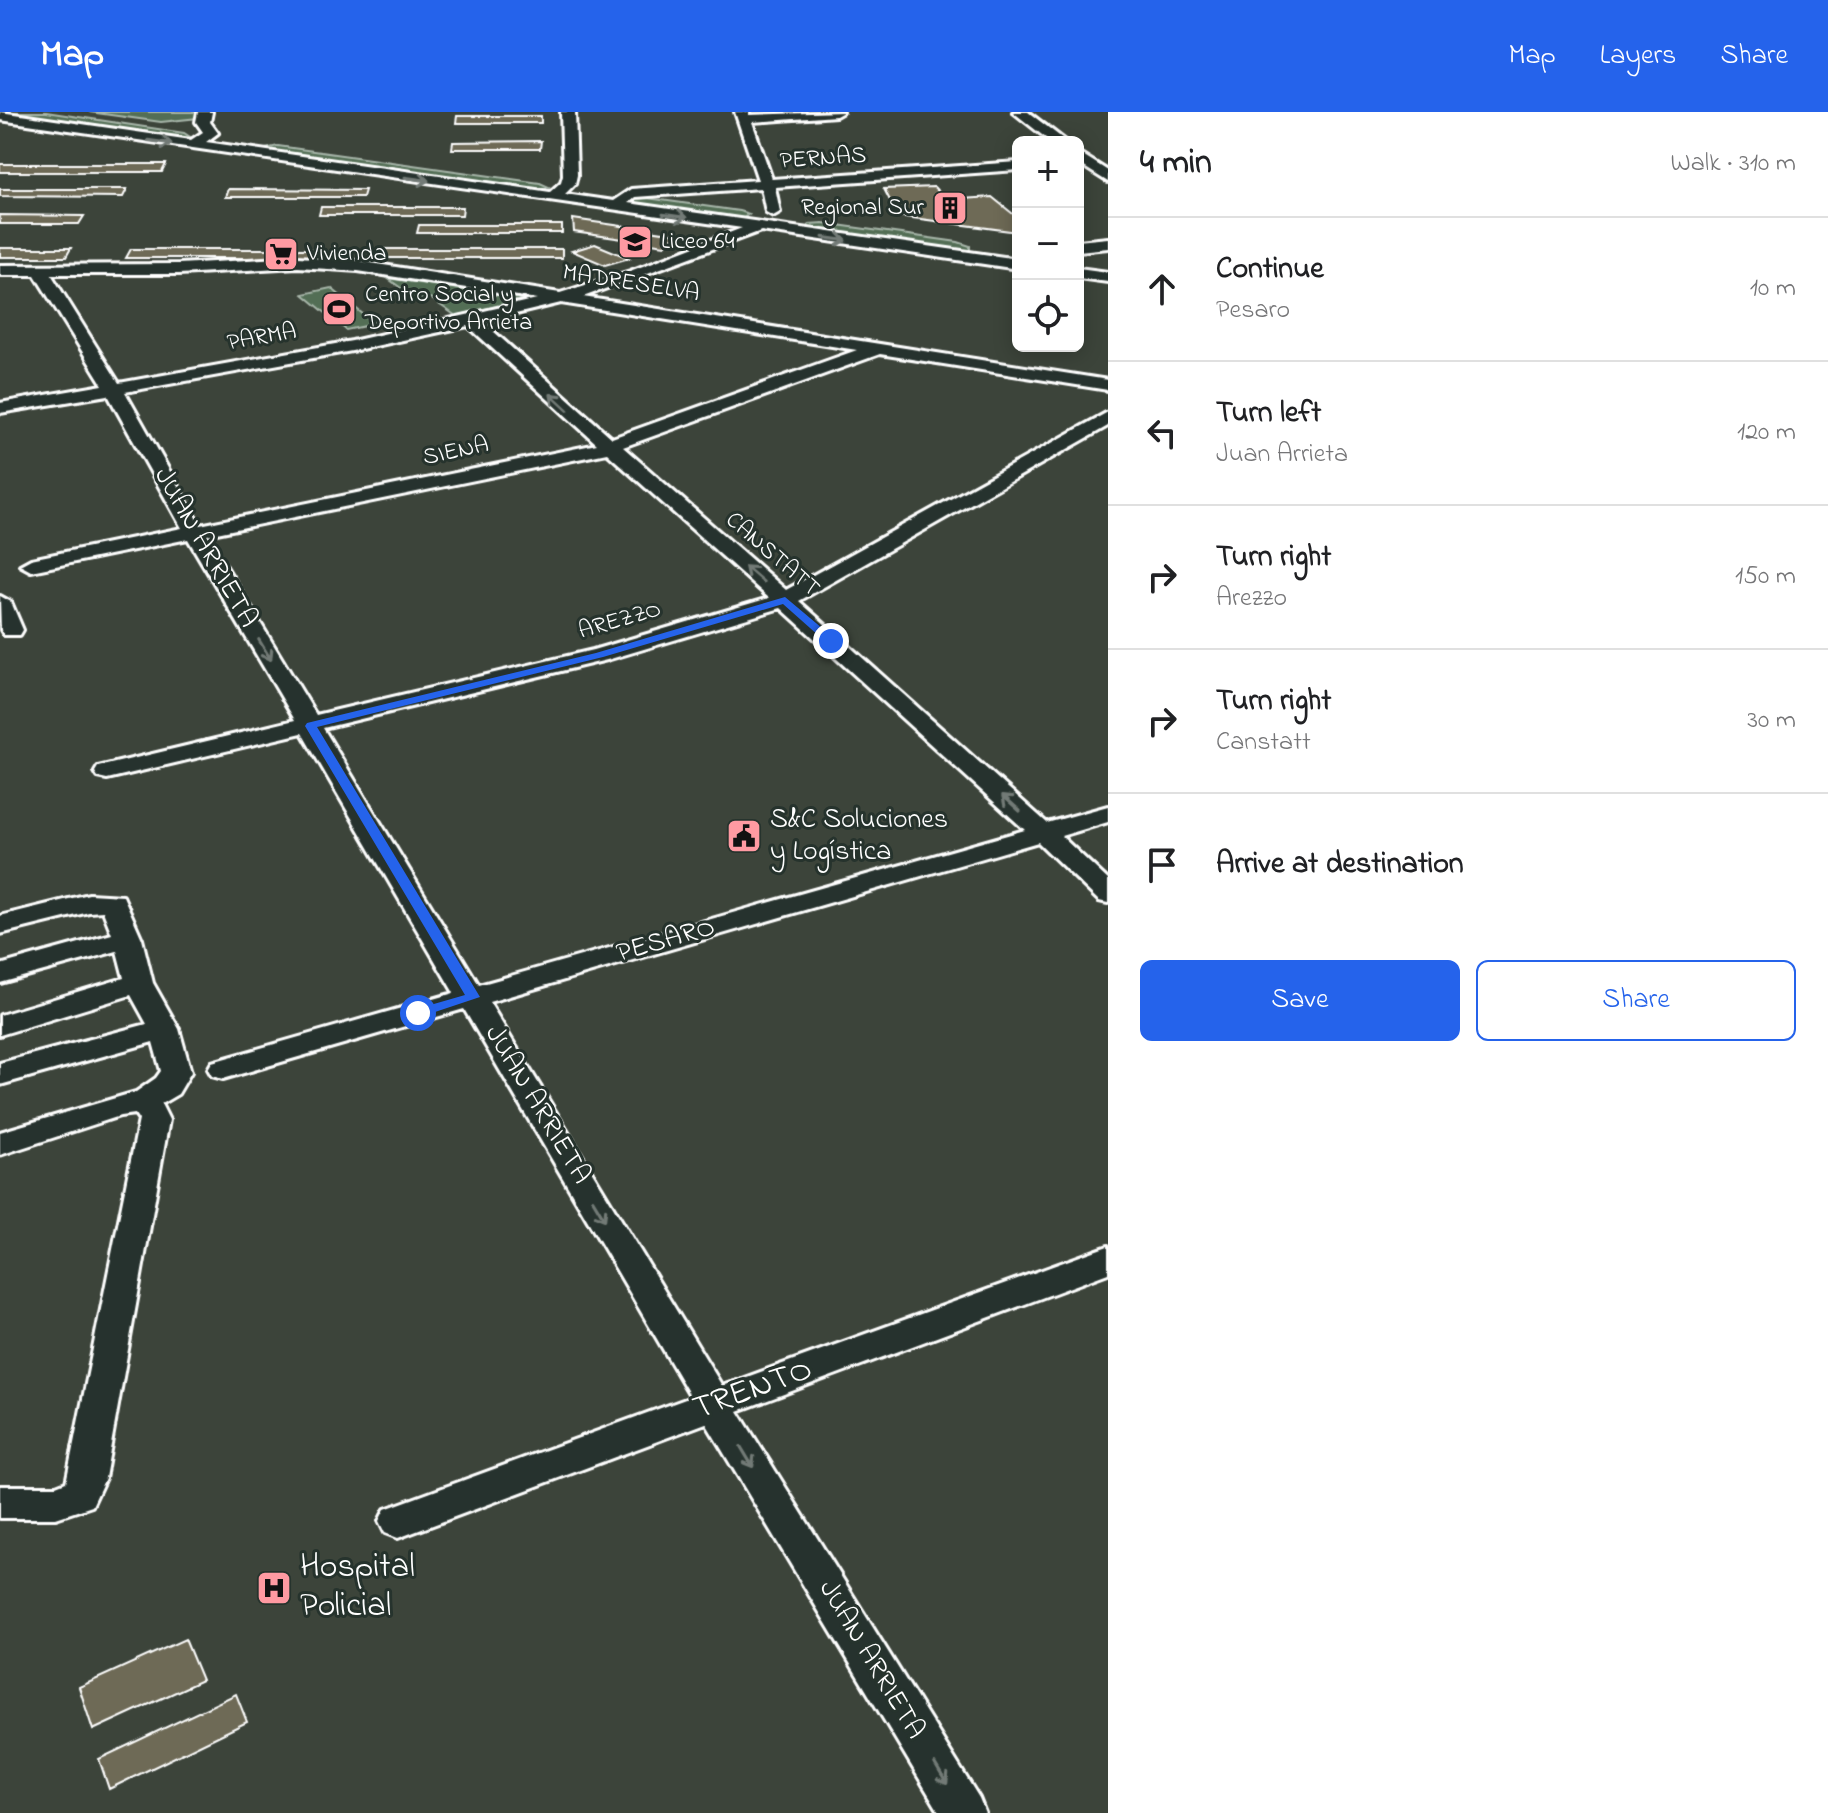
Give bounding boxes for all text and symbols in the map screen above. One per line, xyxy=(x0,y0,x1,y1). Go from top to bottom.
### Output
text: Map xyxy=(40,28,104,84)
text: Map xyxy=(1508,36,1556,77)
text: Layers xyxy=(1600,36,1676,77)
text: Share xyxy=(1720,36,1788,77)
one-way arrow xyxy=(147,135,172,150)
map controls xyxy=(1012,136,1084,352)
button: + xyxy=(1012,136,1084,208)
street label: PERNAS xyxy=(779,139,867,179)
text: 4 min xyxy=(1140,139,1212,189)
text: Walk · 310 m xyxy=(1671,145,1796,183)
one-way arrow xyxy=(404,172,429,187)
building icon: Regional Sur xyxy=(931,189,969,227)
place label: Regional Sur xyxy=(801,191,925,226)
button: − xyxy=(1012,208,1084,280)
one-way arrow xyxy=(662,209,687,224)
school or university icon: Liceo 64 xyxy=(616,223,654,261)
place label: Liceo 64 xyxy=(661,225,735,260)
one-way arrow xyxy=(821,231,848,246)
supermarket icon: Vivienda xyxy=(262,235,300,273)
place label: Vivienda xyxy=(306,237,386,272)
text: Continue xyxy=(1216,248,1324,292)
street label: MADRESELVA xyxy=(560,256,702,312)
icon: ahead xyxy=(1140,267,1184,311)
text: 10 m xyxy=(1750,270,1796,308)
place label: Centro Social y Deportivo Arrieta xyxy=(364,278,532,341)
button: locate xyxy=(1012,280,1084,352)
sports icon: Centro Social y Deportivo Arrieta xyxy=(320,290,358,328)
text: Pesaro xyxy=(1216,292,1290,330)
street label: PARMA xyxy=(225,315,299,361)
text: Turn left xyxy=(1216,392,1321,436)
one-way arrow xyxy=(550,393,570,411)
icon: left xyxy=(1140,411,1184,455)
text: 120 m xyxy=(1737,414,1796,452)
street label: SIENA xyxy=(420,428,492,476)
text: Juan Arrieta xyxy=(1216,436,1348,474)
street label: JUAN ARRIETA xyxy=(142,460,268,636)
street label: CANSTATT xyxy=(717,504,827,606)
text: Turn right xyxy=(1216,536,1331,580)
icon: right xyxy=(1140,555,1184,599)
text: 150 m xyxy=(1735,558,1796,596)
one-way arrow xyxy=(745,565,765,583)
text: Arezzo xyxy=(1216,580,1287,618)
street label: AREZZO xyxy=(574,593,666,649)
route end xyxy=(813,623,849,659)
one-way arrow xyxy=(257,638,273,661)
text: Turn right xyxy=(1216,680,1331,724)
icon: right xyxy=(1140,699,1184,743)
text: 30 m xyxy=(1747,702,1796,740)
text: Canstatt xyxy=(1216,724,1311,762)
one-way arrow xyxy=(1001,795,1021,813)
place label: S&C Soluciones y Logística xyxy=(770,800,948,873)
public building icon: S&C Soluciones y Logística xyxy=(725,817,763,855)
icon: arrive xyxy=(1140,843,1184,887)
text: Arrive at destination xyxy=(1216,843,1464,887)
street label: PESARO xyxy=(612,907,720,975)
button: Save xyxy=(1140,960,1460,1041)
button: Share xyxy=(1476,960,1796,1041)
route start xyxy=(400,995,436,1031)
street label: JUAN ARRIETA xyxy=(473,1017,601,1193)
one-way arrow xyxy=(591,1198,607,1221)
street label: TRENTO xyxy=(686,1345,820,1435)
one-way arrow xyxy=(739,1445,755,1468)
place label: Hospital Policial xyxy=(300,1543,415,1632)
hospital icon: Hospital Policial xyxy=(255,1569,293,1607)
street label: JUAN ARRIETA xyxy=(807,1572,935,1748)
one-way arrow xyxy=(933,1762,949,1785)

